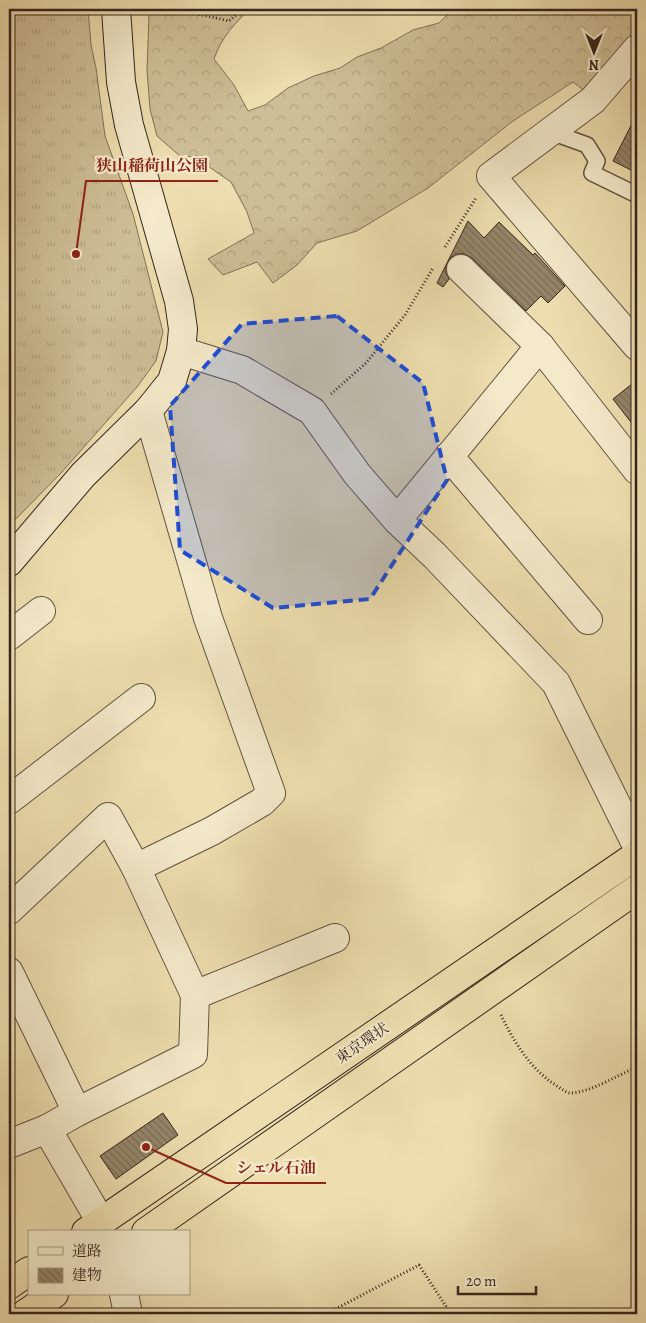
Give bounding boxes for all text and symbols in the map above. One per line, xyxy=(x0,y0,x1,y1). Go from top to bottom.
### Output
north arrow xyxy=(568,28,618,78)
text: N xyxy=(589,55,599,74)
callout: 狭山稲荷山公園 xyxy=(86,150,218,181)
text: 狭山稲荷山公園 xyxy=(96,155,208,177)
street label: 東京環状 xyxy=(332,1018,392,1068)
callout: シェル石油 xyxy=(226,1152,326,1183)
text: シェル石油 xyxy=(236,1157,316,1179)
legend xyxy=(28,1230,190,1296)
text: 道路 xyxy=(72,1241,102,1261)
scale bar xyxy=(458,1263,536,1295)
text: 建物 xyxy=(72,1265,102,1285)
text: 20 m xyxy=(466,1271,497,1291)

